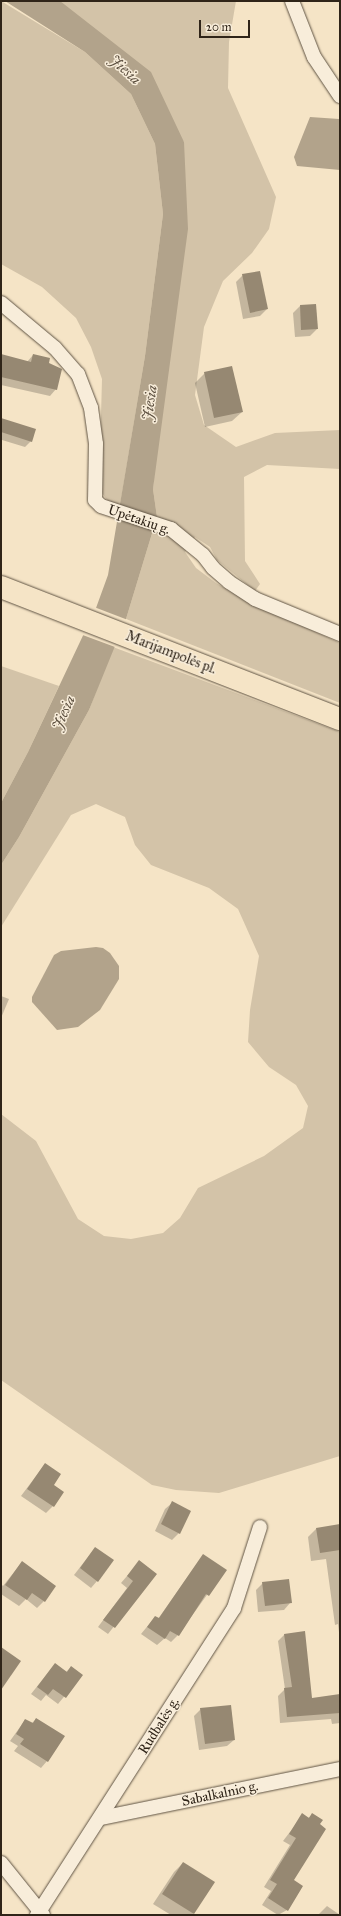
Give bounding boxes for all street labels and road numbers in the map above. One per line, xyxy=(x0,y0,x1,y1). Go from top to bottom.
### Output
street label: Upėtakių g. xyxy=(106,502,172,538)
street label: Marijampolės pl. xyxy=(123,628,219,678)
street label: Rudbalės g. xyxy=(135,1694,183,1758)
street label: Sabalkalnio g. xyxy=(180,1778,260,1810)

